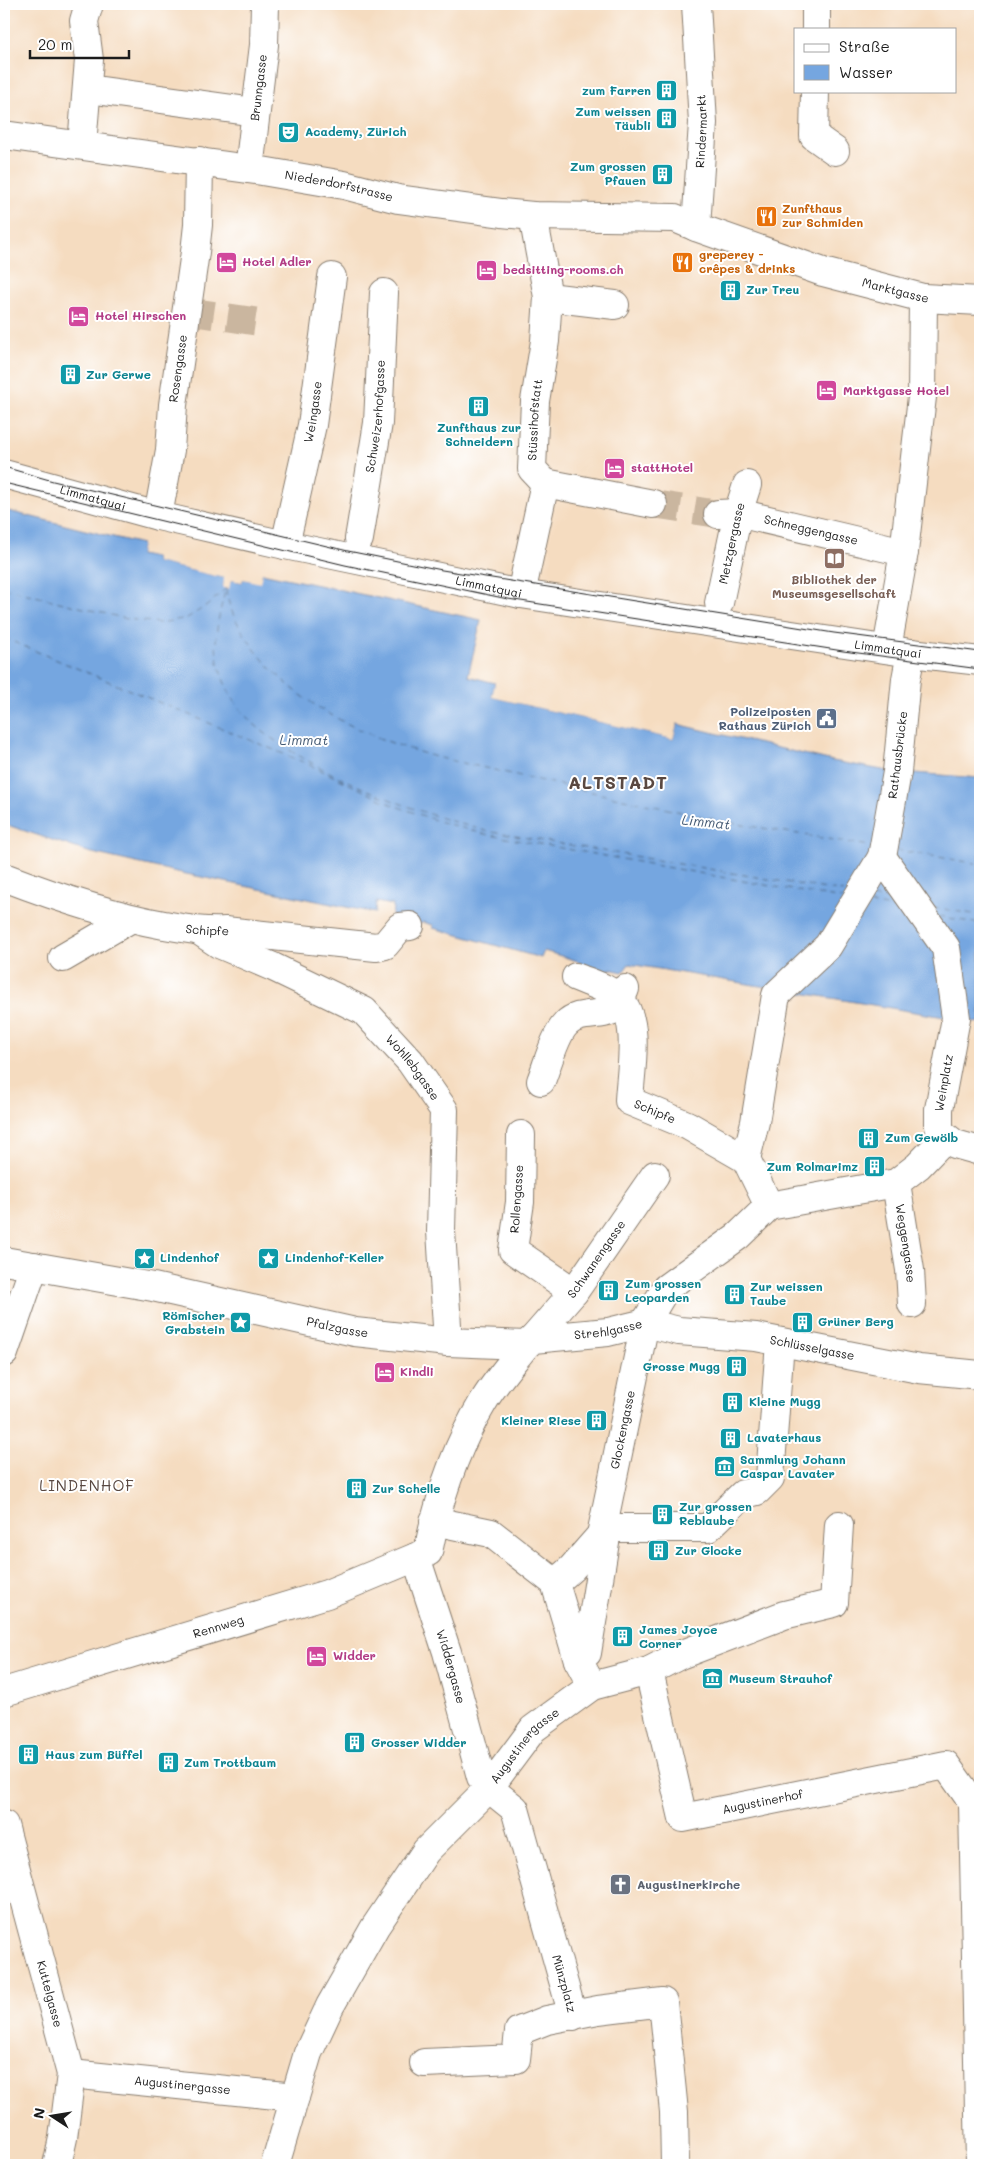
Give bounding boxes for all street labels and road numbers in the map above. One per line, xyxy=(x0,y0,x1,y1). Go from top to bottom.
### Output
street label: Brunngasse xyxy=(246,53,270,122)
street label: Rindermarkt xyxy=(691,94,710,169)
street label: Niederdorfstrasse xyxy=(284,166,395,204)
street label: Marktgasse xyxy=(861,274,929,305)
street label: Rosengasse xyxy=(164,333,190,403)
street label: Schweizerhofgasse xyxy=(361,360,388,474)
street label: Stüssihofstatt xyxy=(523,378,546,461)
street label: Weingasse xyxy=(299,380,325,444)
street label: Limmatquai xyxy=(58,481,128,514)
street label: Metzgergasse xyxy=(714,500,748,585)
street label: Schneggengasse xyxy=(763,510,860,548)
street label: Limmatquai xyxy=(454,572,524,601)
street label: Limmatquai xyxy=(854,636,922,661)
street label: Rathausbrücke xyxy=(884,710,910,800)
street label: Schipfe xyxy=(185,920,230,938)
street label: Wohllebgasse xyxy=(383,1031,444,1103)
street label: Weinplatz xyxy=(930,1052,956,1113)
street label: Schipfe xyxy=(632,1095,678,1127)
street label: Rollengasse xyxy=(506,1164,526,1234)
street label: Weggengasse xyxy=(892,1203,920,1283)
street label: Schwanengasse xyxy=(563,1217,628,1301)
street label: Pfalzgasse xyxy=(305,1312,369,1340)
street label: Strehlgasse xyxy=(573,1315,644,1342)
street label: Schlüsselgasse xyxy=(769,1331,856,1363)
street label: Glockengasse xyxy=(606,1389,638,1470)
street label: Rennweg xyxy=(191,1611,245,1641)
street label: Widdergasse xyxy=(433,1627,470,1705)
street label: Augustinergasse xyxy=(486,1704,562,1786)
street label: Augustinerhof xyxy=(721,1785,804,1817)
street label: Münzplatz xyxy=(549,1953,581,2015)
street label: Kuttelgasse xyxy=(34,1959,67,2029)
street label: Augustinergasse xyxy=(133,2072,232,2097)

